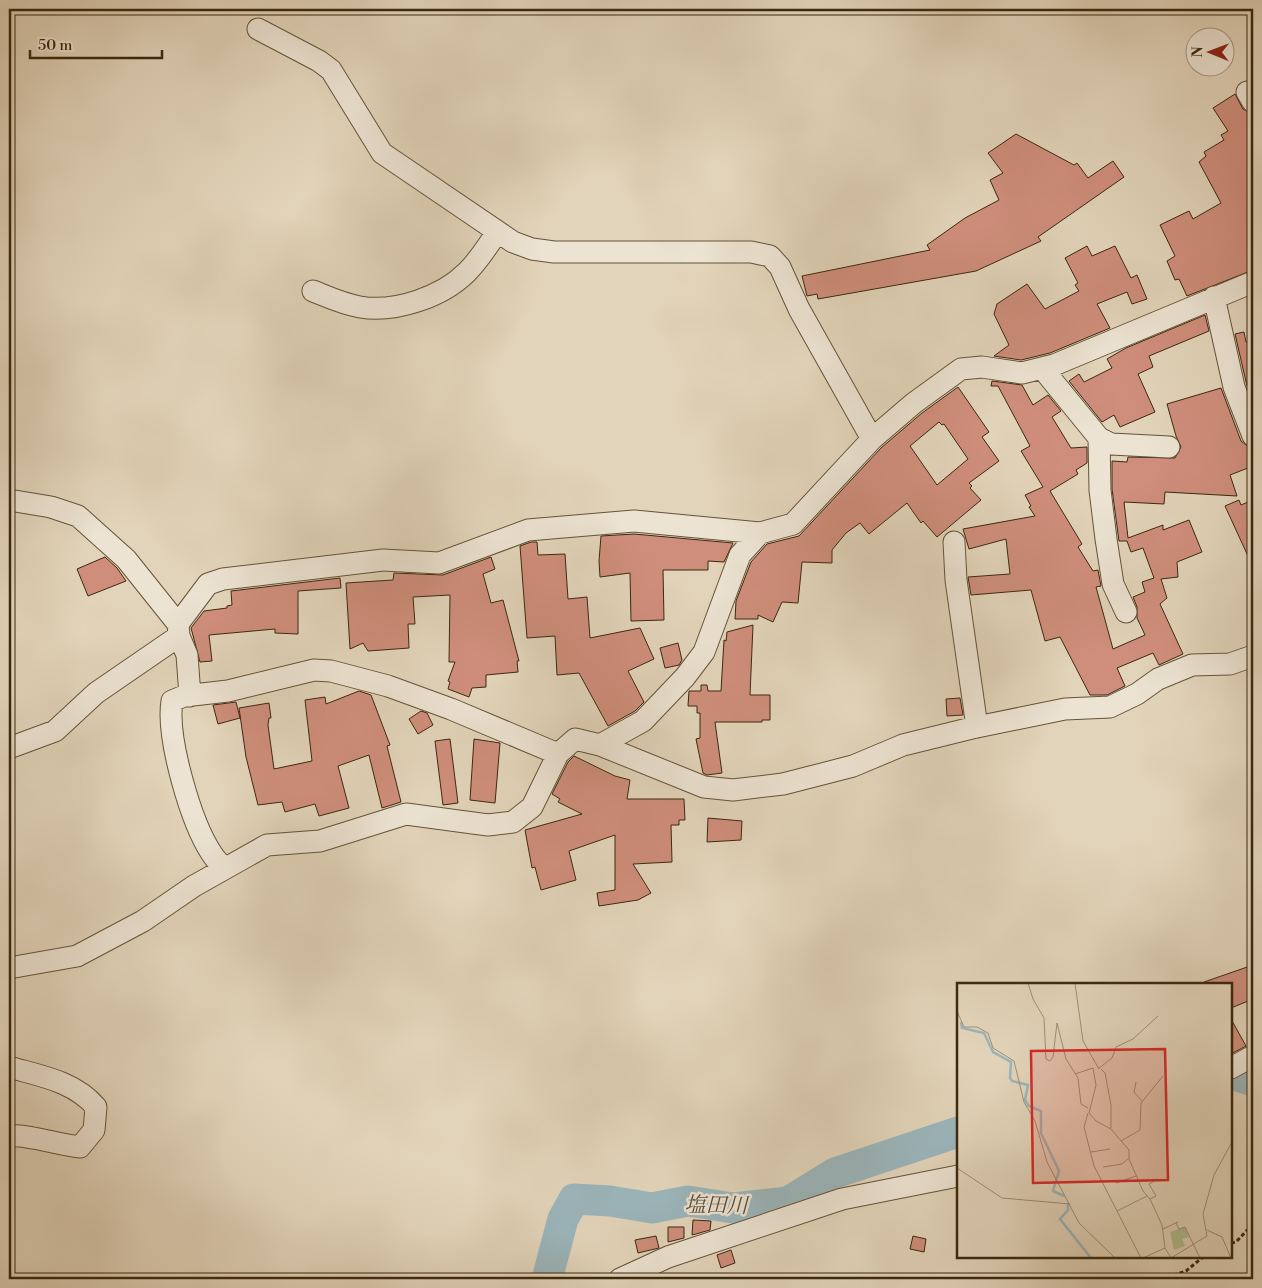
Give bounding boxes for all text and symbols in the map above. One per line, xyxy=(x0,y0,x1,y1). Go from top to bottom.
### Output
scale bar xyxy=(30,28,162,60)
north arrow xyxy=(1184,28,1234,78)
text: 50 m xyxy=(38,36,72,55)
text: N xyxy=(1189,46,1207,57)
inset map xyxy=(957,983,1232,1258)
water label: 塩田川 xyxy=(684,1192,750,1220)

